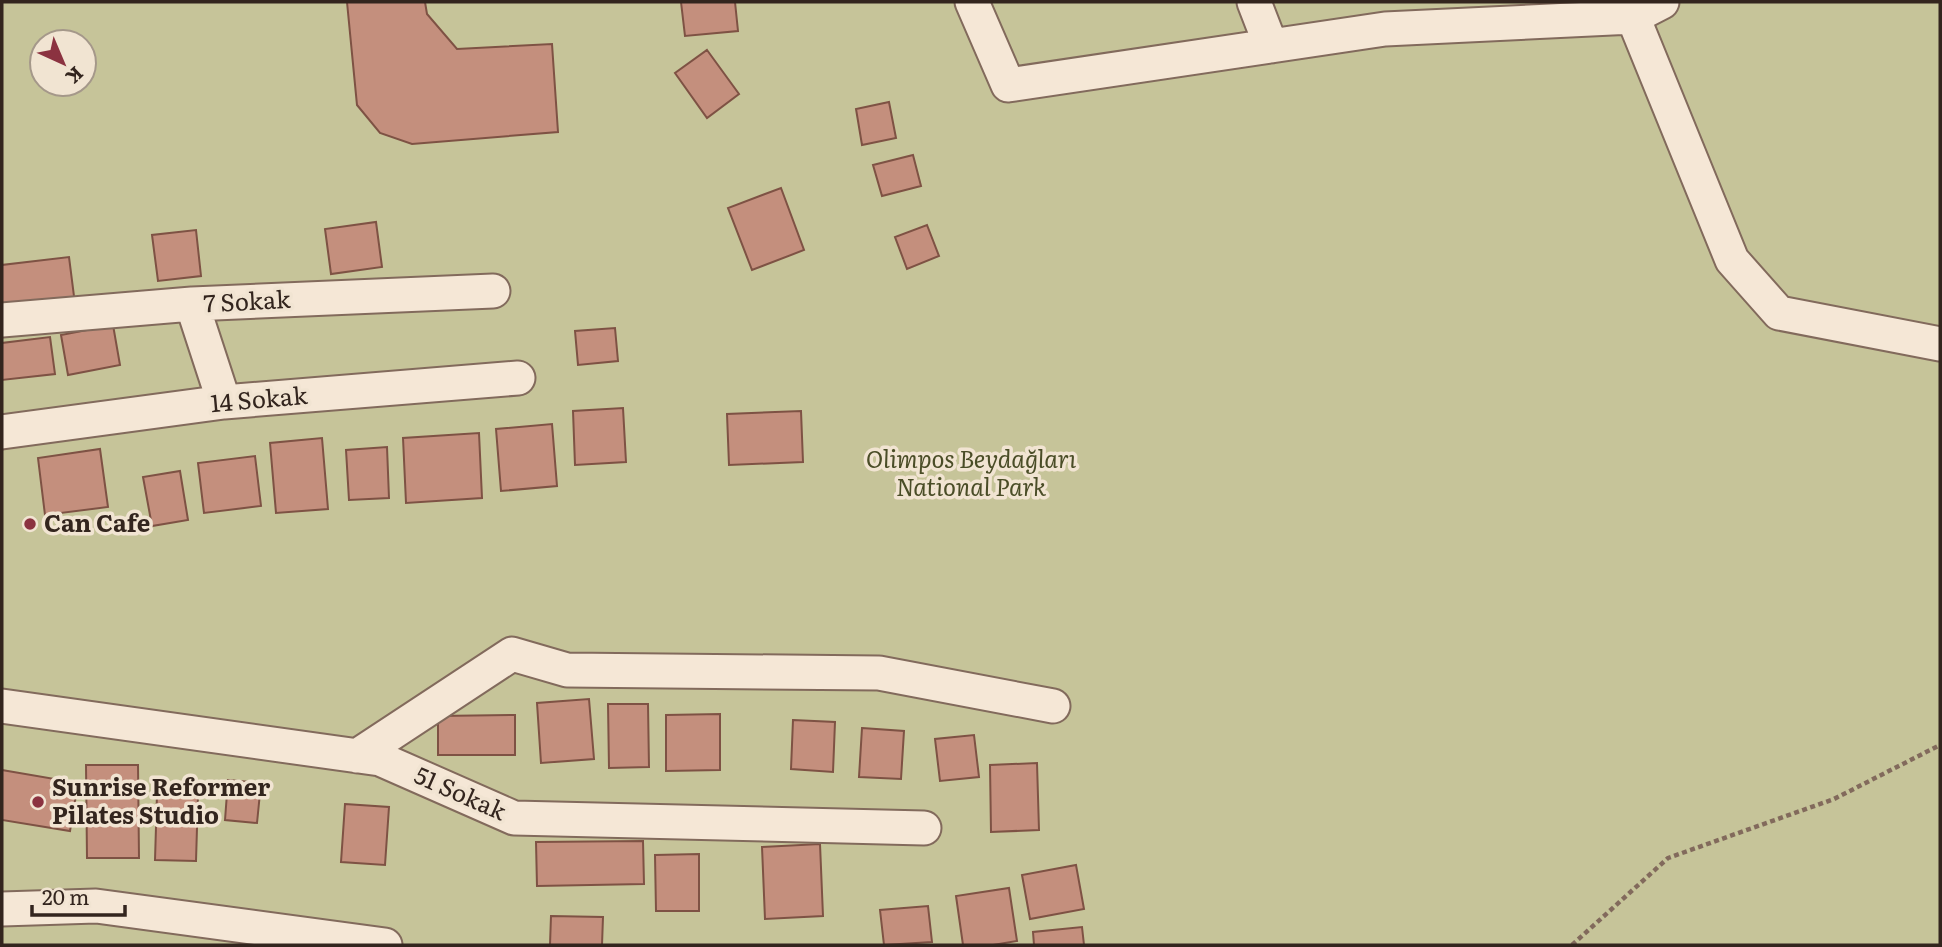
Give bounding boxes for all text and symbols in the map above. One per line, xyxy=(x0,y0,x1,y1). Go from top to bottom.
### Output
north arrow xyxy=(28,28,98,98)
text: K xyxy=(60,61,91,91)
street label: 7 Sokak xyxy=(202,280,292,319)
street label: 14 Sokak xyxy=(209,376,309,419)
park label: Olimpos Beydağları National Park xyxy=(866,440,1076,503)
place label: Can Cafe xyxy=(44,504,150,539)
marker: Can Cafe xyxy=(22,516,38,532)
street label: 51 Sokak xyxy=(410,756,513,828)
place label: Sunrise Reformer Pilates Studio xyxy=(52,768,270,831)
marker: Sunrise Reformer Pilates Studio xyxy=(30,794,46,810)
scale bar xyxy=(32,874,124,918)
text: 20 m xyxy=(42,880,89,911)

